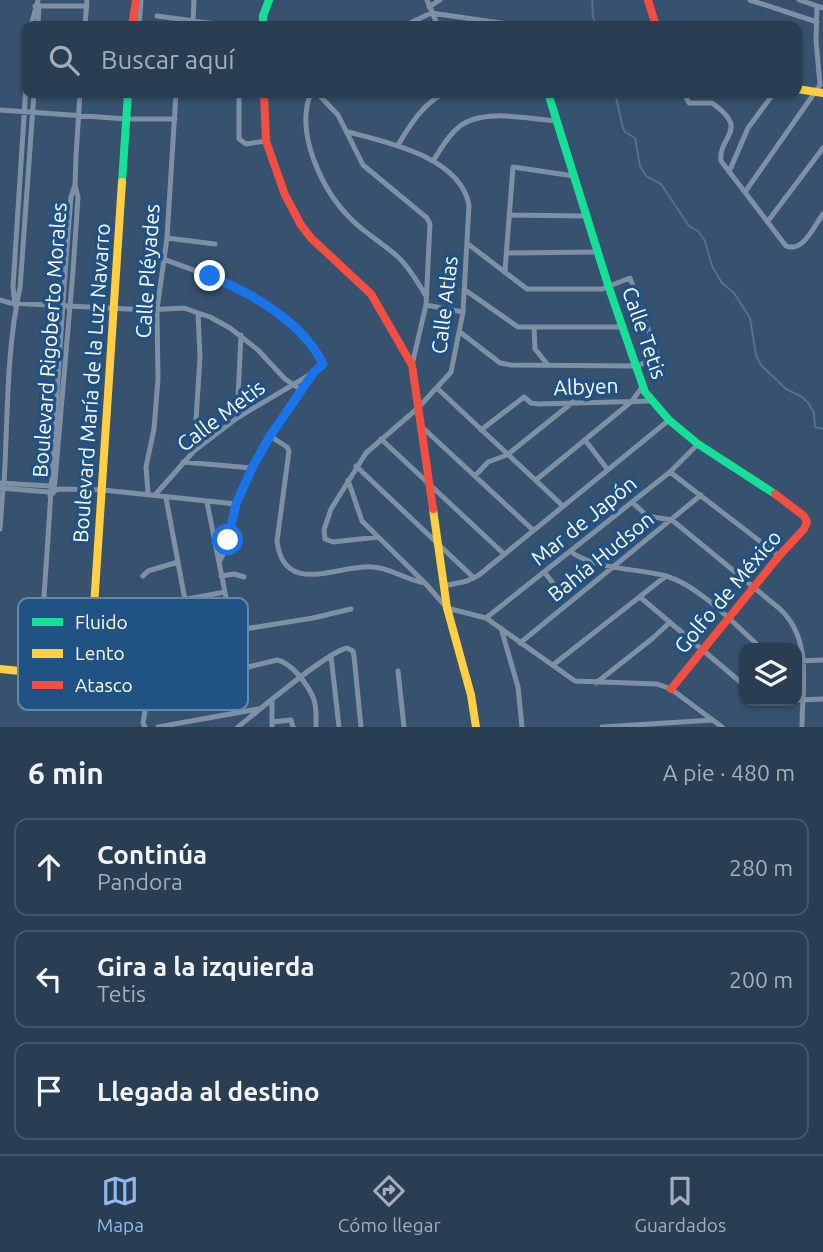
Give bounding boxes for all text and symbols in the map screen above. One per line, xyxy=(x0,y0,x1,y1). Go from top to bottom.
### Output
search box xyxy=(21,21,802,98)
icon: search xyxy=(45,41,83,79)
text: Buscar aquí xyxy=(101,45,235,74)
street label: Boulevard Rigoberto Morales xyxy=(27,201,71,478)
street label: Calle Pléyades xyxy=(130,203,164,339)
street label: Boulevard María de la Luz Navarro xyxy=(68,222,114,544)
street label: Calle Atlas xyxy=(426,255,462,355)
route end xyxy=(194,260,225,291)
street label: Calle Tetis xyxy=(618,283,672,382)
street label: Albyen xyxy=(553,373,619,399)
street label: Calle Metis xyxy=(172,375,269,456)
street label: Mar de Japón xyxy=(526,471,641,570)
street label: Bahía Hudson xyxy=(543,506,658,606)
route start xyxy=(212,524,243,555)
street label: Golfo de México xyxy=(669,525,786,658)
legend xyxy=(18,598,248,710)
text: Fluido xyxy=(75,611,128,633)
text: Lento xyxy=(75,642,125,664)
map controls xyxy=(739,643,802,706)
button: layers xyxy=(739,643,802,706)
text: Atasco xyxy=(75,674,133,696)
text: 6 min xyxy=(28,756,104,790)
text: A pie · 480 m xyxy=(663,760,795,785)
text: Continúa xyxy=(97,840,207,869)
icon: ahead xyxy=(30,848,68,886)
text: 280 m xyxy=(729,855,793,880)
text: Pandora xyxy=(97,869,183,894)
text: Gira a la izquierda xyxy=(97,952,315,981)
icon: left xyxy=(30,960,68,998)
text: 200 m xyxy=(729,967,793,992)
text: Tetis xyxy=(97,981,146,1006)
icon: arrive xyxy=(30,1072,68,1110)
text: Llegada al destino xyxy=(97,1077,320,1106)
tab: Mapa xyxy=(97,1172,144,1236)
tab: Cómo llegar xyxy=(338,1172,441,1236)
tab: Guardados xyxy=(634,1172,726,1236)

